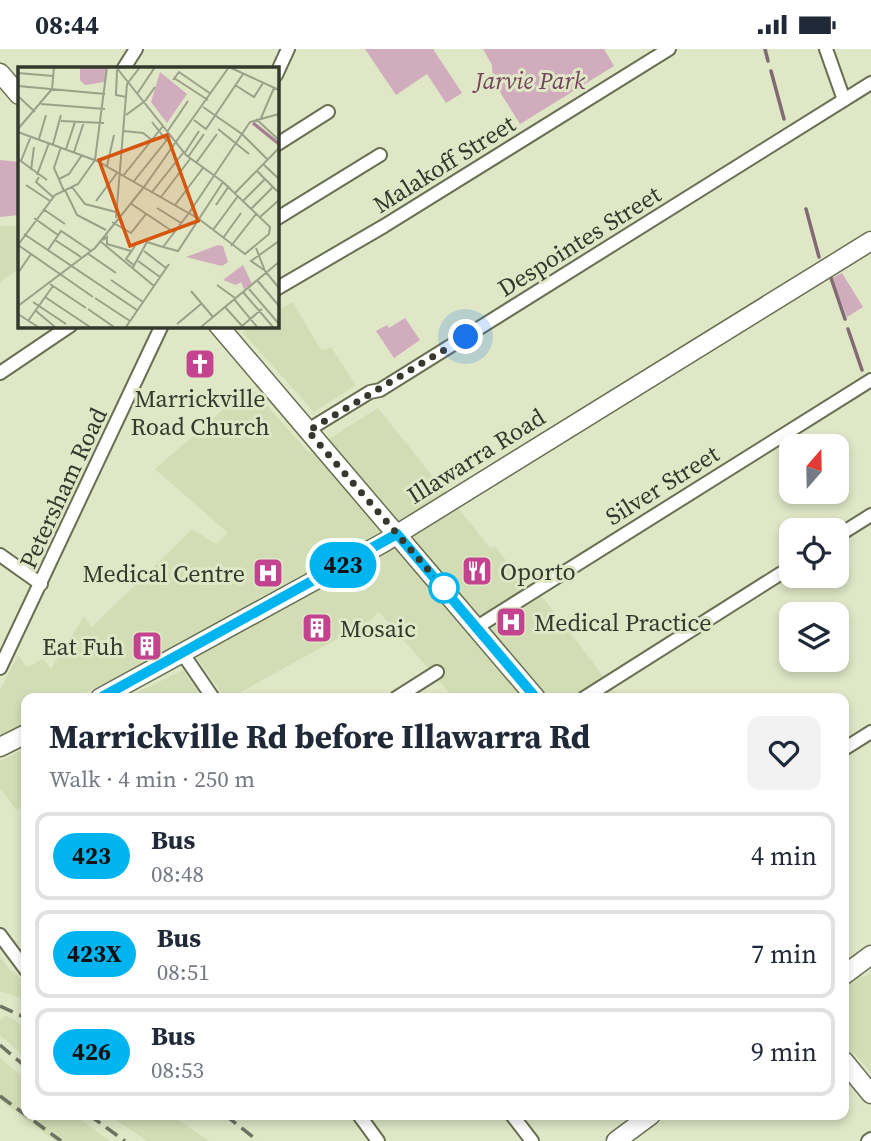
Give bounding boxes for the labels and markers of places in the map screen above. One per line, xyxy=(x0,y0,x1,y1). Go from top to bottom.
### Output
church icon: Marrickville Road Church xyxy=(183,347,217,381)
place label: Marrickville Road Church xyxy=(130,382,270,443)
restaurant icon: Oporto xyxy=(460,554,494,588)
place label: Oporto xyxy=(500,555,576,588)
hospital icon: Medical Centre xyxy=(251,556,285,590)
place label: Medical Centre xyxy=(82,557,245,590)
unlabelled marker xyxy=(429,573,459,603)
hospital icon: Medical Practice xyxy=(494,605,528,639)
place label: Medical Practice xyxy=(534,606,711,639)
building icon: Mosaic xyxy=(300,611,334,645)
place label: Mosaic xyxy=(340,612,416,645)
building icon: Eat Fuh xyxy=(130,629,164,663)
place label: Eat Fuh xyxy=(42,630,124,663)

